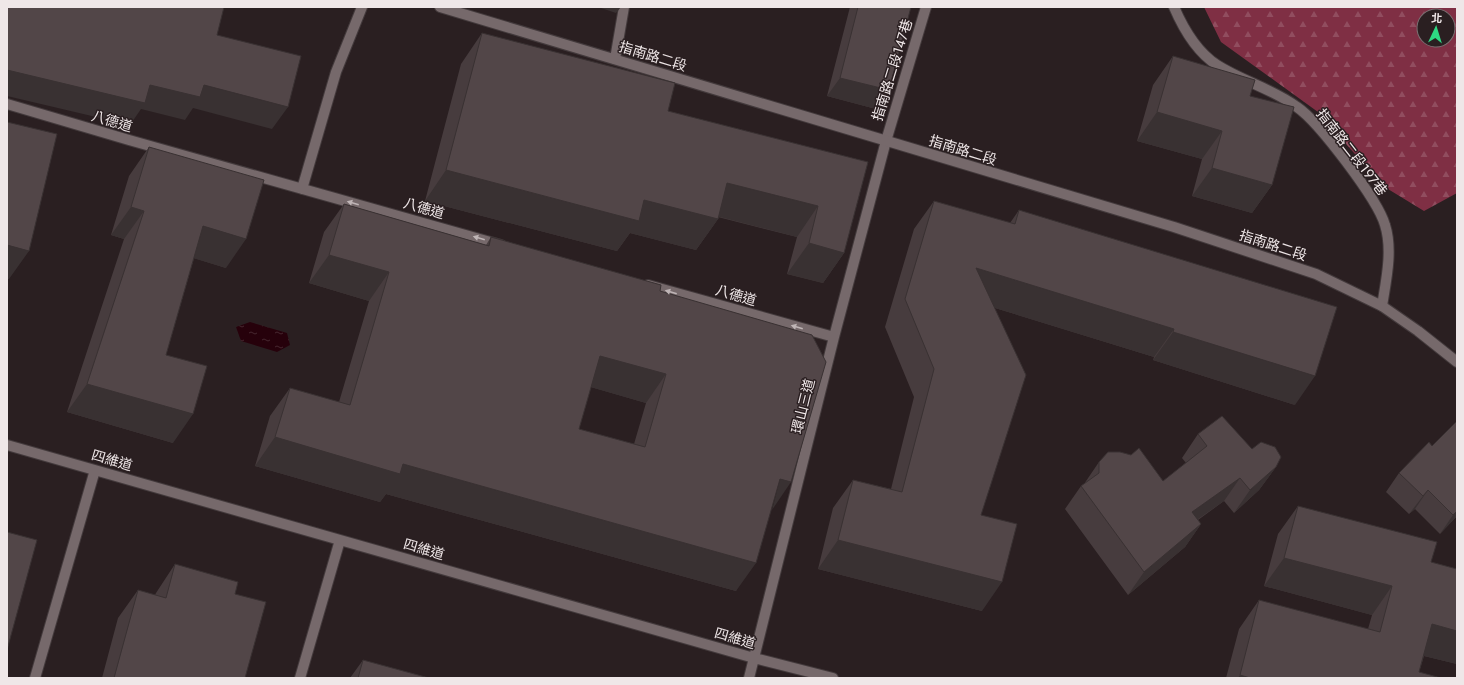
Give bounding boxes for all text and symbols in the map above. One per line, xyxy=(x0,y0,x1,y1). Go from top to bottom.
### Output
north arrow xyxy=(1416,8,1456,48)
text: 北 xyxy=(1431,10,1443,26)
street label: 指南路二段147巷 xyxy=(867,16,917,124)
street label: 指南路二段 xyxy=(617,36,689,76)
street label: 指南路二段197巷 xyxy=(1312,104,1392,200)
street label: 八德道 xyxy=(89,105,135,137)
street label: 指南路二段 xyxy=(927,130,999,170)
street label: 八德道 xyxy=(401,193,447,223)
one-way arrow xyxy=(347,200,359,206)
street label: 指南路二段 xyxy=(1237,225,1309,265)
one-way arrow xyxy=(472,235,484,241)
street label: 八德道 xyxy=(713,280,759,310)
one-way arrow xyxy=(665,289,677,295)
one-way arrow xyxy=(790,324,802,330)
street label: 環山三道 xyxy=(787,376,819,436)
street label: 四維道 xyxy=(89,445,135,475)
street label: 四維道 xyxy=(401,534,447,564)
street label: 四維道 xyxy=(712,623,758,653)

